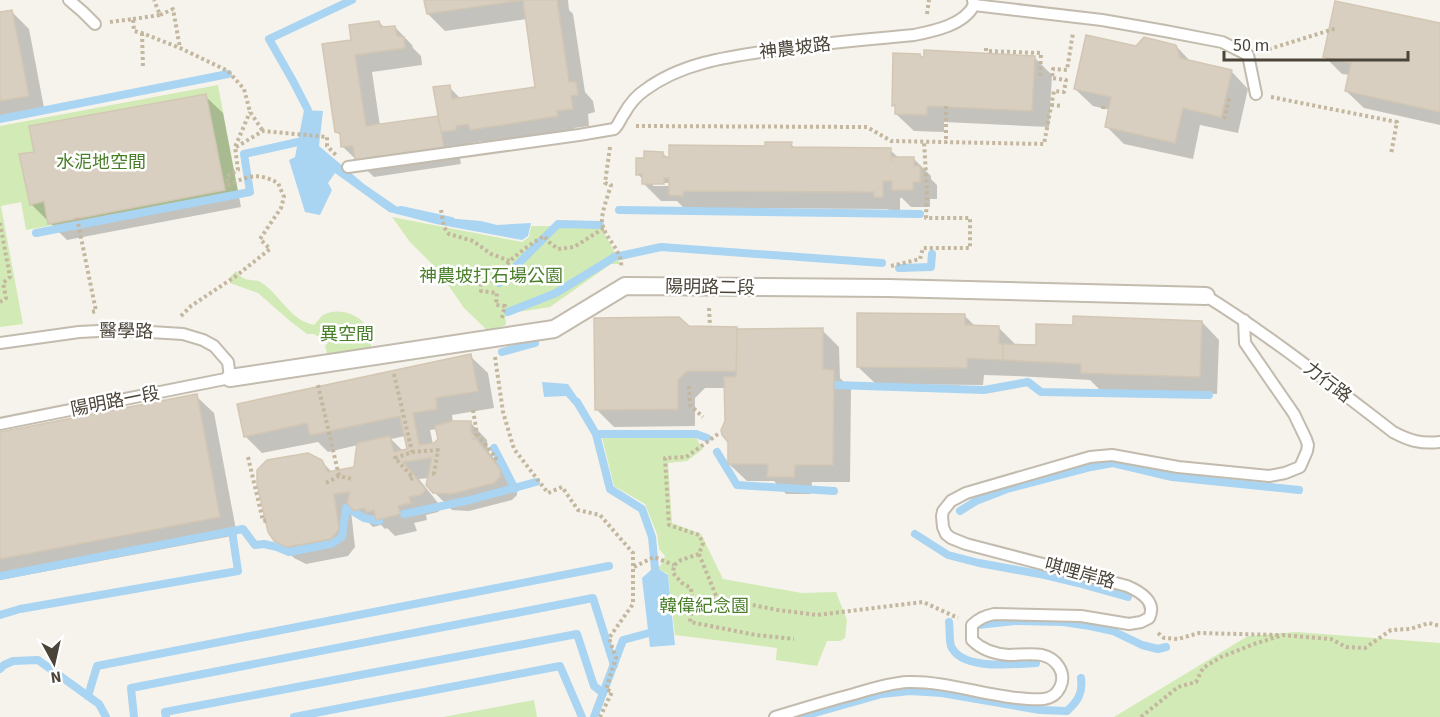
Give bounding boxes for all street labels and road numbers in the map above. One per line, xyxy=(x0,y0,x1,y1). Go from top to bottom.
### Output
street label: 神農坡路 xyxy=(758,32,832,65)
street label: 陽明路二段 xyxy=(665,274,755,301)
street label: 醫學路 xyxy=(99,319,153,344)
street label: 力行路 xyxy=(1299,356,1357,409)
street label: 陽明路一段 xyxy=(69,381,162,422)
street label: 唭哩岸路 xyxy=(1042,552,1118,595)

